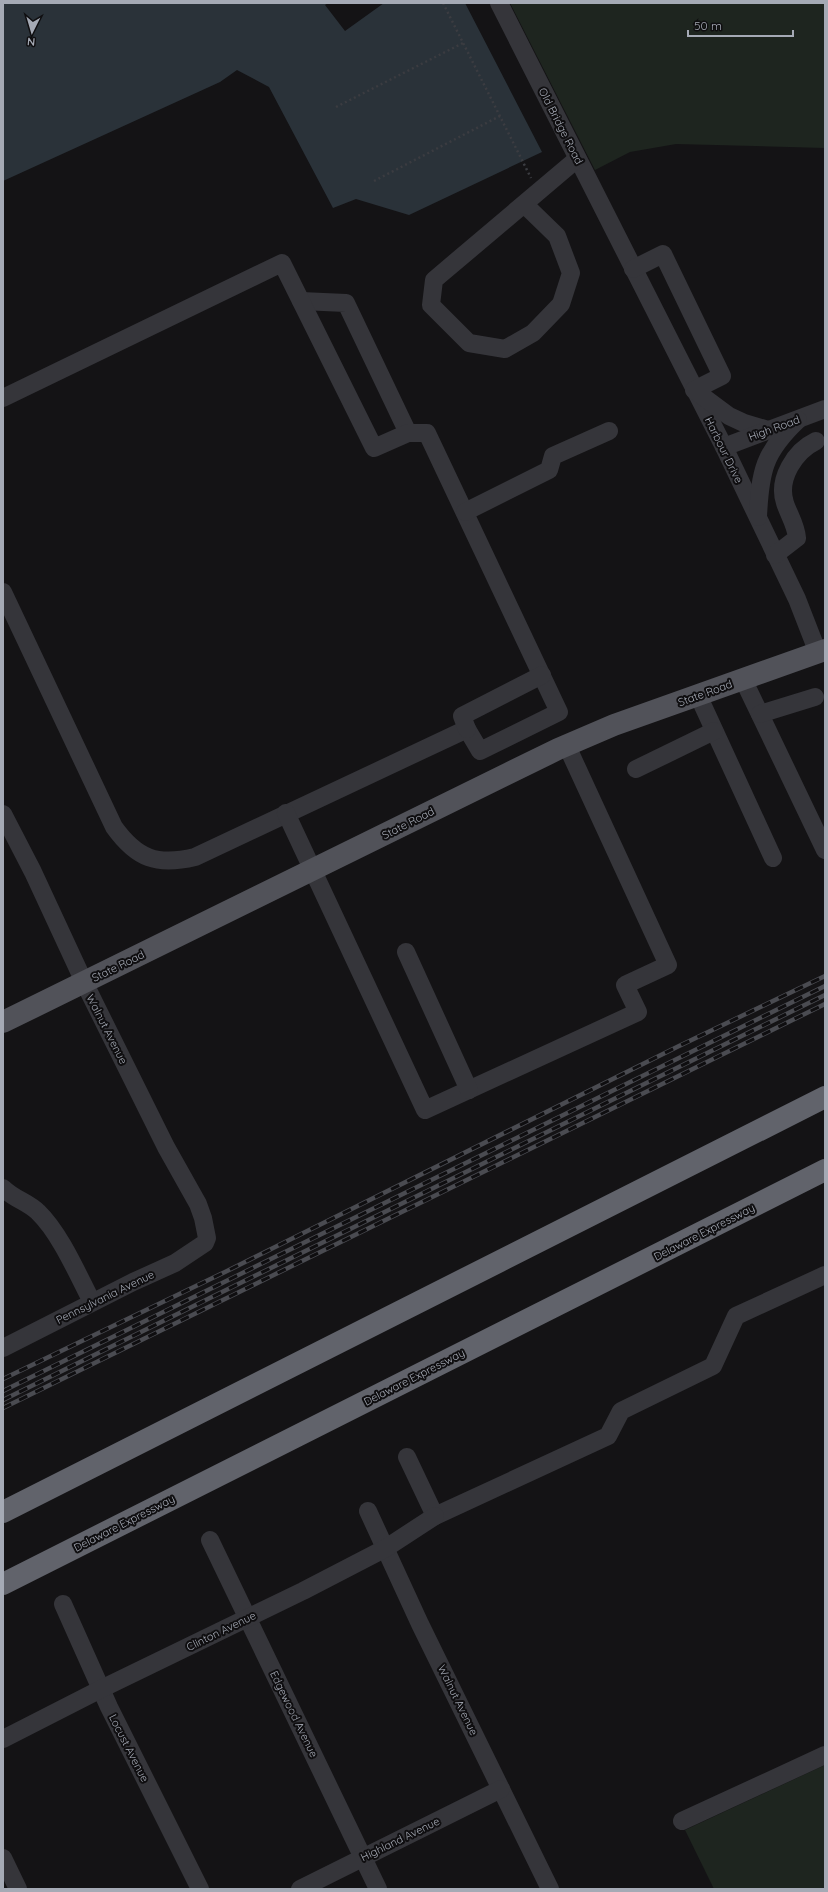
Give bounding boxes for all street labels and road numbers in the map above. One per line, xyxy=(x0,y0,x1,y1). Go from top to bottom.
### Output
street label: Old Bridge Road xyxy=(536,85,586,167)
street label: High Road xyxy=(746,412,802,444)
street label: Harbour Drive xyxy=(702,415,746,485)
street label: State Road xyxy=(676,677,734,709)
street label: State Road xyxy=(380,804,436,842)
street label: State Road xyxy=(89,947,147,985)
street label: Walnut Avenue xyxy=(83,992,131,1066)
street label: Delaware Expressway xyxy=(651,1200,757,1264)
street label: Pennsylvania Avenue xyxy=(54,1267,156,1327)
street label: Delaware Expressway xyxy=(361,1345,467,1409)
street label: Delaware Expressway xyxy=(71,1491,177,1555)
street label: Clinton Avenue xyxy=(184,1608,258,1654)
street label: Walnut Avenue xyxy=(435,1662,481,1738)
street label: Edgewood Avenue xyxy=(267,1668,321,1760)
street label: Locust Avenue xyxy=(106,1712,152,1784)
street label: Highland Avenue xyxy=(358,1814,442,1864)

